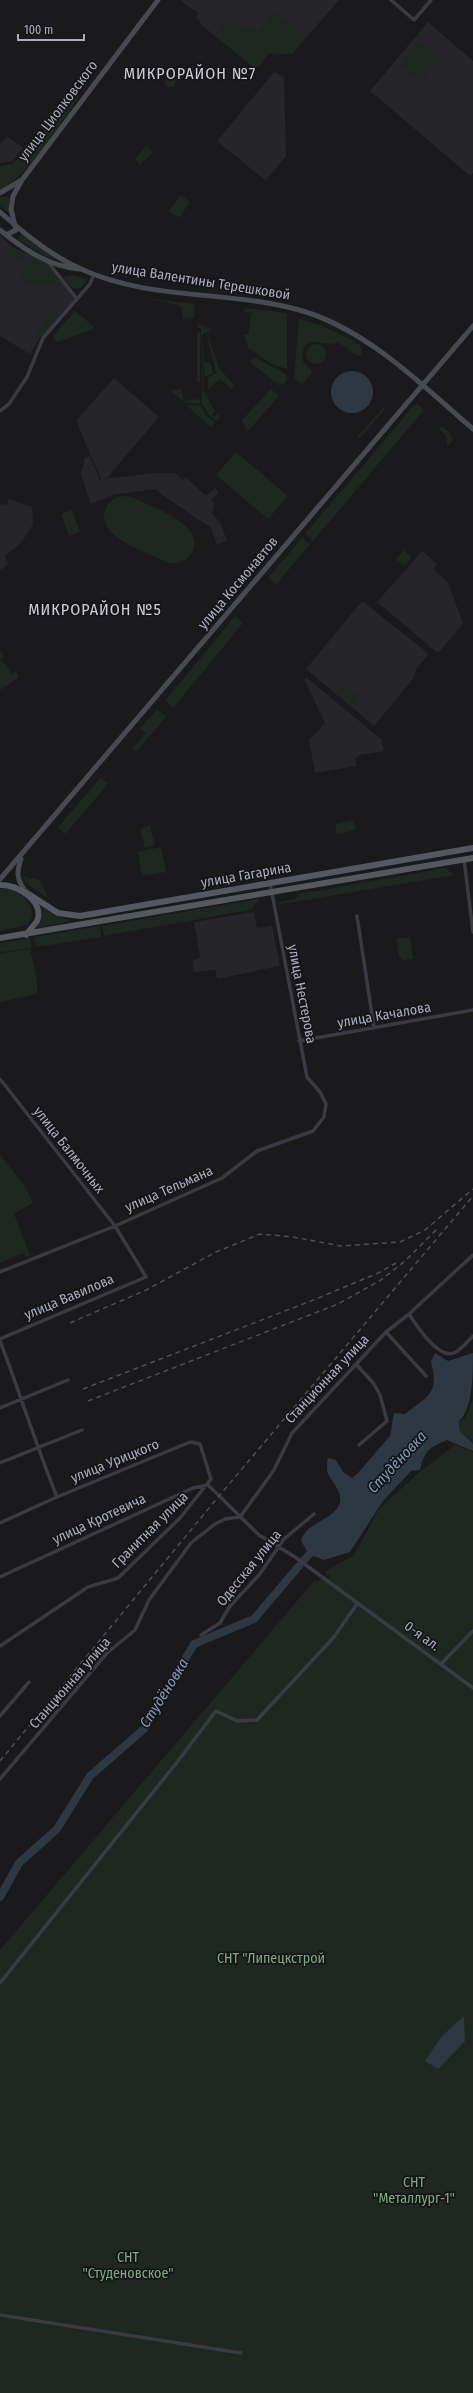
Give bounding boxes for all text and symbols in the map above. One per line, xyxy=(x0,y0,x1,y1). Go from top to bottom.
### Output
scale bar xyxy=(18,16,84,42)
text: 100 m xyxy=(24,23,53,37)
street label: улица Циолковского xyxy=(15,57,101,165)
district label: МИКРОРАЙОН №7 xyxy=(124,64,256,83)
street label: улица Валентины Терешковой xyxy=(111,258,291,304)
street label: улица Космонавтов xyxy=(194,533,282,633)
district label: МИКРОРАЙОН №5 xyxy=(28,600,162,619)
street label: улица Гагарина xyxy=(200,859,293,891)
street label: улица Нестерова xyxy=(284,943,320,1045)
street label: улица Качалова xyxy=(336,998,432,1032)
street label: улица Балмочных xyxy=(30,1103,109,1197)
street label: улица Тельмана xyxy=(122,1162,216,1216)
street label: улица Вавилова xyxy=(22,1270,117,1324)
street label: Станционная улица xyxy=(281,1331,373,1427)
water label: Студёновка xyxy=(364,1427,430,1497)
street label: улица Урицкого xyxy=(68,1436,162,1486)
street label: Гранитная улица xyxy=(108,1488,192,1572)
street label: улица Кротевича xyxy=(50,1490,148,1548)
street label: Одесская улица xyxy=(213,1526,285,1609)
street label: 0-я ал. xyxy=(401,1618,443,1655)
street label: Станционная улица xyxy=(26,1634,114,1732)
water label: Студёновка xyxy=(136,1655,192,1731)
park label: СНТ "Липецкстрой xyxy=(217,1950,325,1967)
park label: СНТ "Металлург-1" xyxy=(373,2174,455,2207)
park label: СНТ "Студеновское" xyxy=(82,2249,174,2282)

